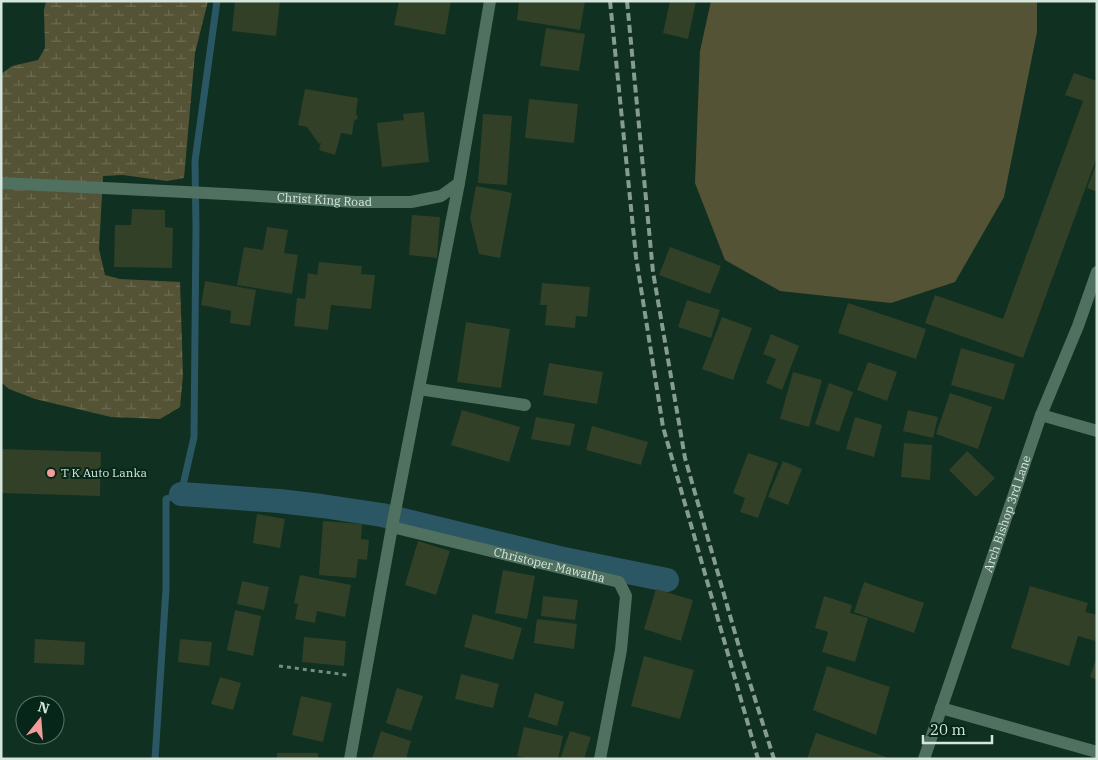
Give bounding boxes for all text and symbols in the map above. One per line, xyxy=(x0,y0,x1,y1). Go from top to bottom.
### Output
street label: Christ King Road xyxy=(277,189,372,209)
street label: Arch Bishop 3rd Lane xyxy=(980,453,1034,574)
place label: T K Auto Lanka xyxy=(61,465,147,480)
marker: T K Auto Lanka xyxy=(45,467,57,479)
street label: Christoper Mawatha xyxy=(492,544,607,585)
north arrow xyxy=(15,695,65,745)
text: N xyxy=(36,697,52,718)
scale bar xyxy=(923,712,992,744)
text: 20 m xyxy=(930,720,966,739)

